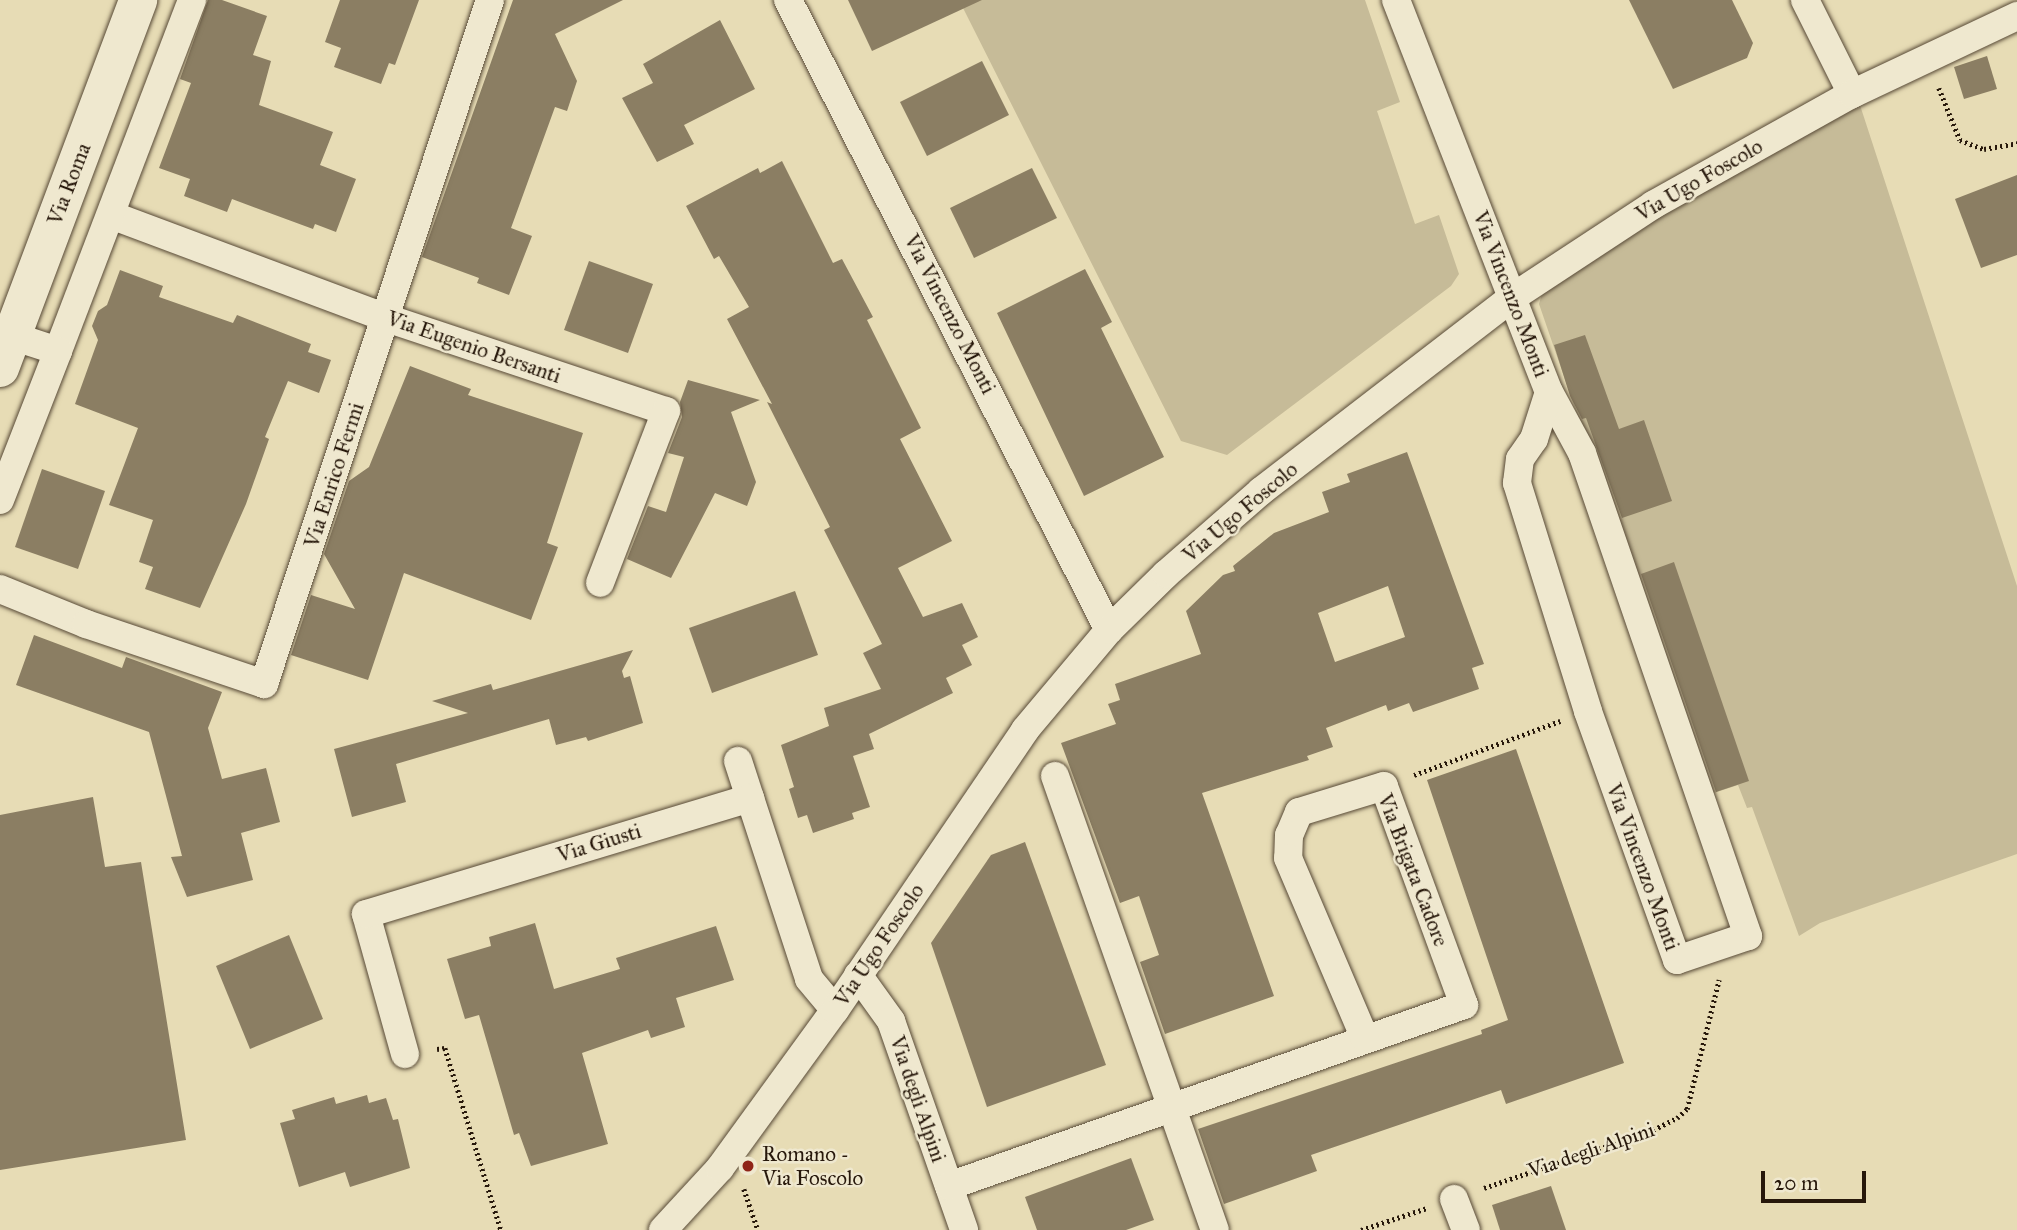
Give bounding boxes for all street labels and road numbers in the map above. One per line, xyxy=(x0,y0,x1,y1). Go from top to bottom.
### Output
street label: Via Ugo Foscolo xyxy=(1631,133,1767,227)
street label: Via Roma xyxy=(42,140,96,228)
street label: Via Vincenzo Monti xyxy=(1468,207,1554,381)
street label: Via Vincenzo Monti xyxy=(899,230,1001,398)
street label: Via Eugenio Bersanti xyxy=(384,305,564,389)
street label: Via Enrico Fermi xyxy=(299,399,369,551)
street label: Via Ugo Foscolo xyxy=(1177,457,1303,567)
street label: Via Vincenzo Monti xyxy=(1601,780,1685,954)
street label: Via Brigata Cadore xyxy=(1372,790,1454,950)
street label: Via Giusti xyxy=(554,818,644,868)
street label: Via Ugo Foscolo xyxy=(829,879,929,1011)
street label: Via degli Alpini xyxy=(885,1032,951,1166)
street label: Via degli Alpini xyxy=(1524,1117,1658,1183)

